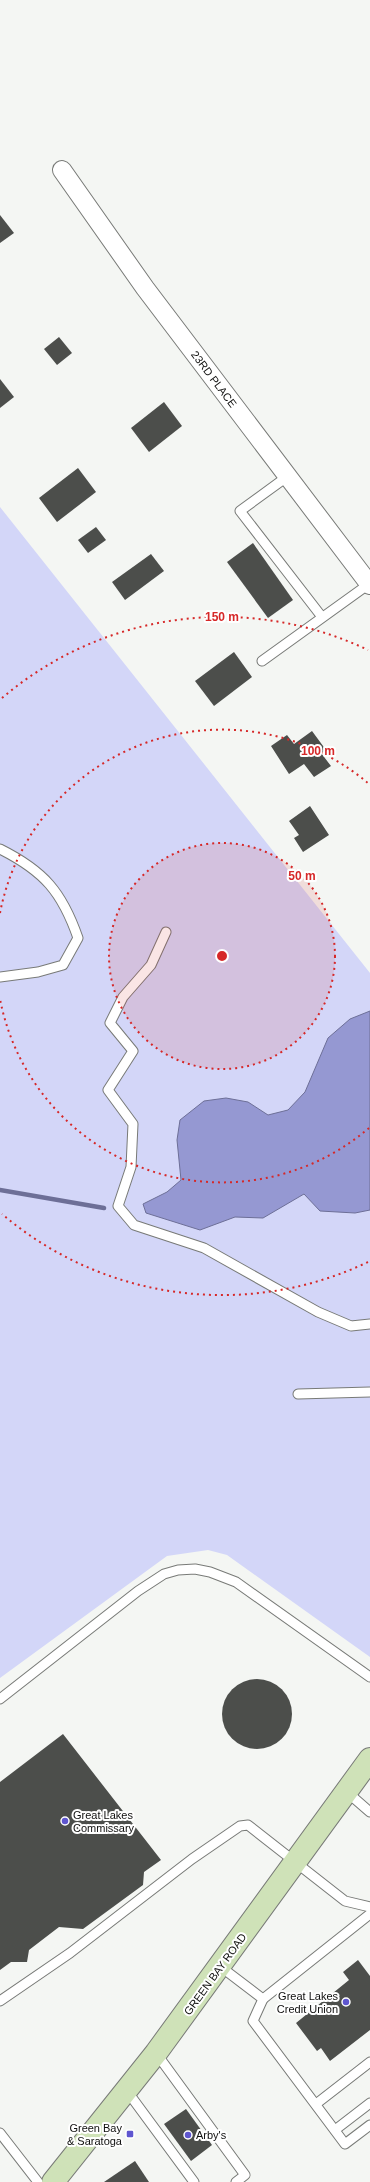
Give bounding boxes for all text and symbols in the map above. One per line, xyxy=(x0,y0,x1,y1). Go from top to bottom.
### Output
street label: 23RD PLACE xyxy=(189,349,239,409)
text: 150 m xyxy=(205,610,239,624)
text: 100 m xyxy=(301,744,335,758)
text: 50 m xyxy=(288,869,316,883)
centre of rings xyxy=(215,949,229,963)
place label: Great Lakes Commissary xyxy=(73,1809,135,1834)
marker: Great Lakes Commissary xyxy=(60,1816,70,1826)
street label: GREEN BAY ROAD xyxy=(181,1931,249,2017)
place label: Great Lakes Credit Union xyxy=(277,1990,338,2015)
marker: Great Lakes Credit Union xyxy=(341,1997,351,2007)
place label: Green Bay & Saratoga xyxy=(67,2122,123,2147)
marker: Green Bay & Saratoga xyxy=(125,2129,135,2139)
place label: Arby's xyxy=(196,2129,227,2141)
marker: Arby's xyxy=(183,2130,193,2140)

